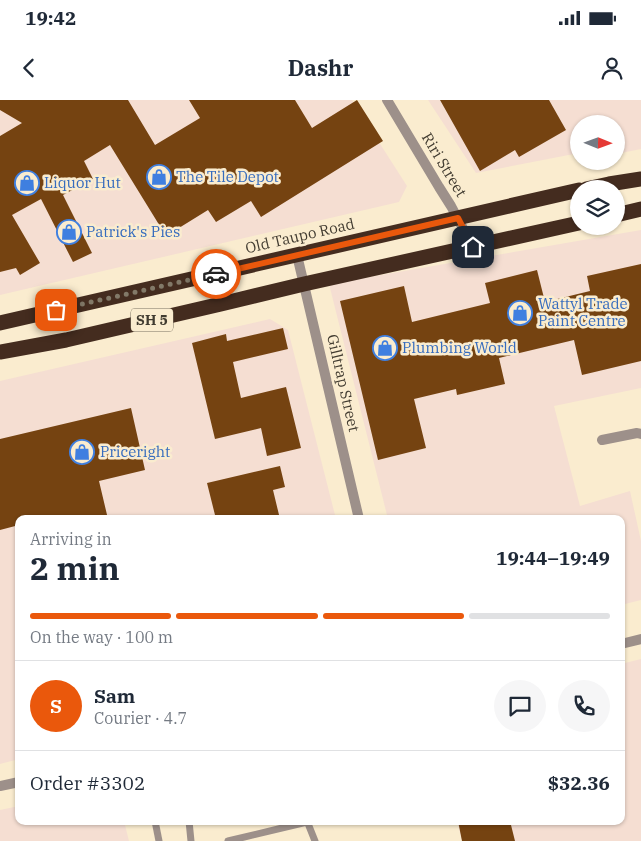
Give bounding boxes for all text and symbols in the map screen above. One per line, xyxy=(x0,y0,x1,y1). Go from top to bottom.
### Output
text: 19:42 xyxy=(25,6,76,30)
text: Dashr xyxy=(288,53,353,82)
icon: back xyxy=(15,54,43,82)
icon: person xyxy=(598,54,626,82)
north arrow xyxy=(570,115,625,170)
map controls xyxy=(570,115,625,235)
street label: Riri Street xyxy=(418,129,471,200)
shop icon: The Tile Depot xyxy=(146,164,172,190)
place label: The Tile Depot xyxy=(176,167,279,186)
shop icon: Liquor Hut xyxy=(14,170,40,196)
place label: Liquor Hut xyxy=(44,173,121,192)
button: layers xyxy=(570,180,625,235)
street label: Old Taupo Road xyxy=(243,214,356,257)
shop icon: Patrick's Pies xyxy=(56,219,82,245)
place label: Patrick's Pies xyxy=(86,222,180,241)
pin xyxy=(452,226,494,268)
icon: home xyxy=(459,233,487,261)
courier xyxy=(191,249,241,299)
icon: car xyxy=(202,260,230,288)
pin xyxy=(35,289,77,331)
place label: Wattyl Trade Paint Centre xyxy=(538,294,628,330)
icon: bag xyxy=(42,296,70,324)
shop icon: Wattyl Trade Paint Centre xyxy=(507,300,533,326)
road number: SH 5 xyxy=(131,308,173,332)
street label: Gilltrap Street xyxy=(323,332,364,433)
shop icon: Plumbing World xyxy=(372,335,398,361)
place label: Plumbing World xyxy=(402,338,517,357)
shop icon: Priceright xyxy=(69,439,95,465)
place label: Priceright xyxy=(100,442,170,461)
text: Arriving in xyxy=(30,529,112,549)
text: 19:44–19:49 xyxy=(496,546,610,570)
text: 2 min xyxy=(30,547,120,589)
text: On the way · 100 m xyxy=(30,627,173,647)
button: chat xyxy=(494,680,546,732)
button: phone xyxy=(558,680,610,732)
text: Sam xyxy=(94,684,135,708)
text: S xyxy=(50,694,62,718)
text: Courier · 4.7 xyxy=(94,708,187,728)
text: Order #3302 xyxy=(30,771,145,795)
text: $32.36 xyxy=(548,771,610,795)

